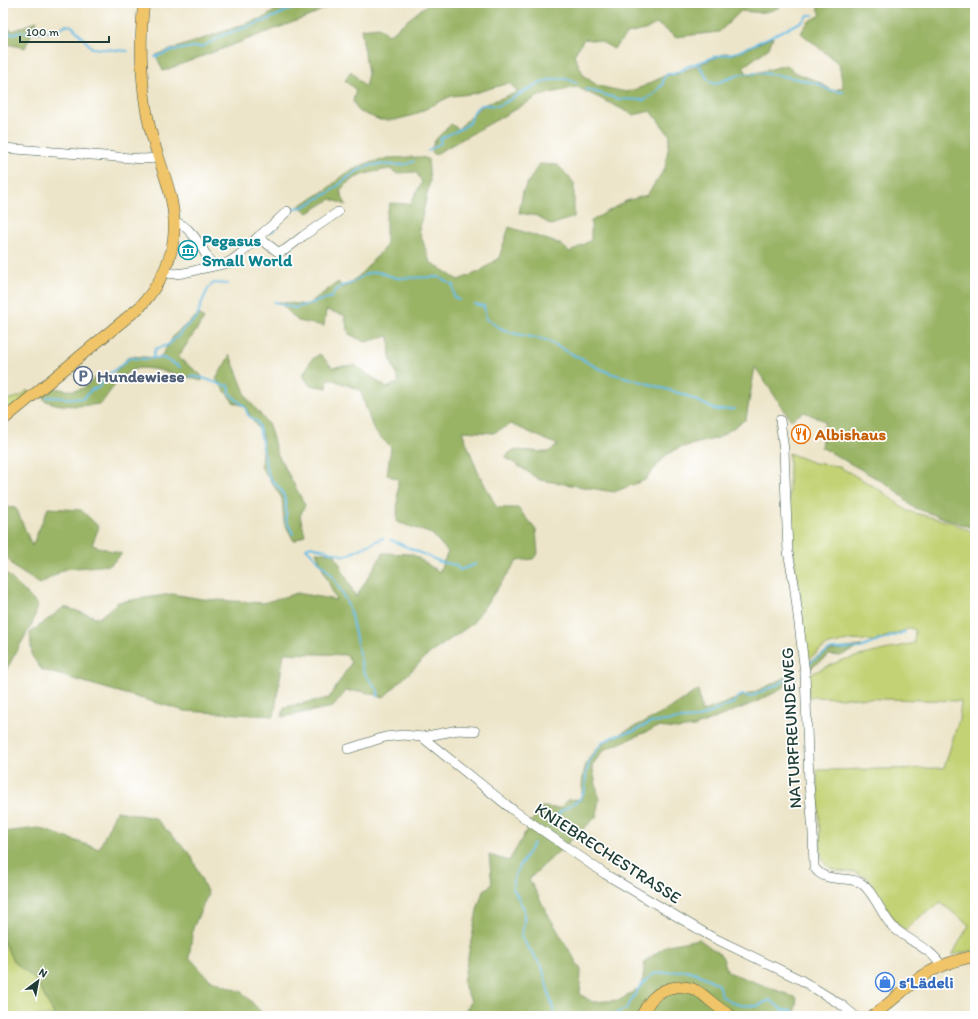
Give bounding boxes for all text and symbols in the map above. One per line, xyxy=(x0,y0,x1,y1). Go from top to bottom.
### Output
scale bar xyxy=(20,18,109,44)
text: 100 m xyxy=(26,25,59,39)
place label: Pegasus Small World xyxy=(202,230,293,270)
museum icon: Pegasus Small World xyxy=(177,239,199,261)
parking icon: Hundewiese xyxy=(72,365,94,387)
place label: Hundewiese xyxy=(97,366,185,386)
restaurant icon: Albishaus xyxy=(790,423,812,445)
place label: Albishaus xyxy=(814,424,886,444)
street label: NATURFREUNDEWEG xyxy=(777,647,805,809)
street label: KNIEBRECHESTRASSE xyxy=(531,798,685,908)
north arrow xyxy=(18,961,58,1001)
text: N xyxy=(36,965,50,980)
shop icon: s‘Lädeli xyxy=(874,971,896,993)
place label: s‘Lädeli xyxy=(899,972,954,992)

